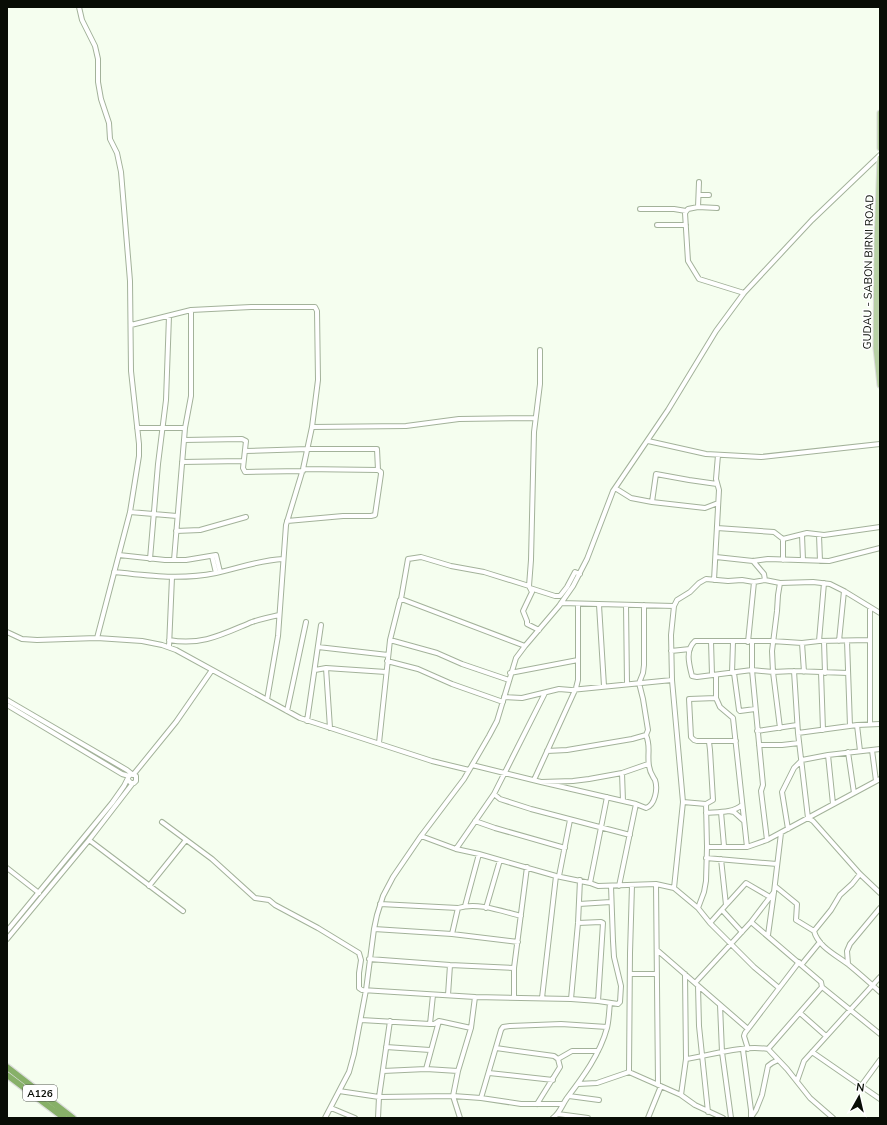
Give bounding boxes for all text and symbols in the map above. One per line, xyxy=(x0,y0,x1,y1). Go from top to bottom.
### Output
street label: GUDAU - SABON BIRNI ROAD xyxy=(860,194,877,350)
north arrow xyxy=(839,1077,879,1117)
text: N xyxy=(855,1080,865,1096)
road number: A126 xyxy=(23,1085,57,1101)

